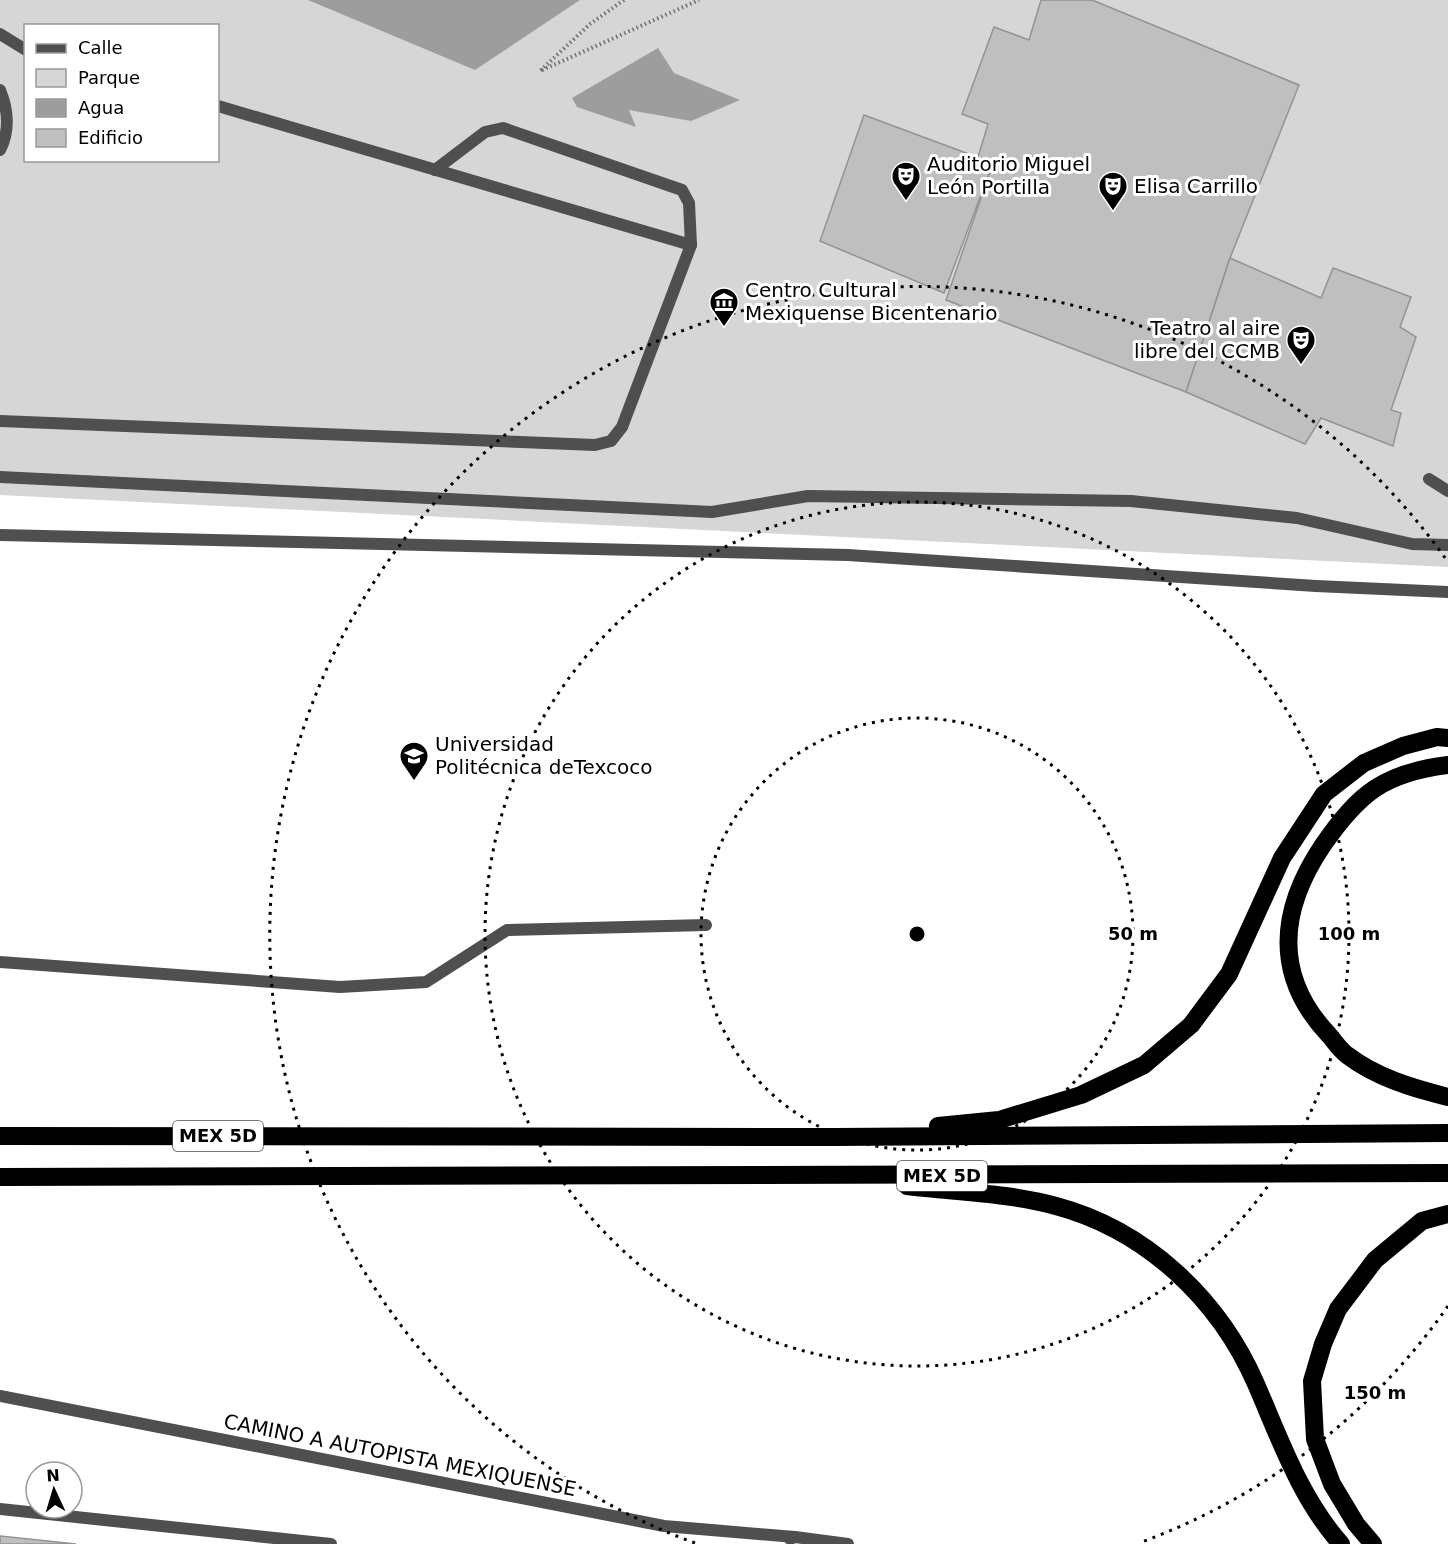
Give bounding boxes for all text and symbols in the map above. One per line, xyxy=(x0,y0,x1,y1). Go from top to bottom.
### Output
legend xyxy=(24,24,219,162)
text: Calle xyxy=(78,37,123,58)
text: Parque xyxy=(78,67,140,88)
text: Agua xyxy=(78,97,124,118)
text: Edificio xyxy=(78,127,143,148)
place label: Auditorio Miguel León Portilla xyxy=(927,152,1090,199)
theatre icon: Auditorio Miguel León Portilla xyxy=(890,160,922,202)
theatre icon: Elisa Carrillo xyxy=(1097,170,1129,212)
place label: Elisa Carrillo xyxy=(1134,174,1258,198)
place label: Centro Cultural Mexiquense Bicentenario xyxy=(745,278,997,325)
museum icon: Centro Cultural Mexiquense Bicentenario xyxy=(708,286,740,328)
place label: Teatro al aire libre del CCMB xyxy=(1134,316,1280,363)
theatre icon: Teatro al aire libre del CCMB xyxy=(1285,324,1317,366)
place label: Universidad Politécnica deTexcoco xyxy=(435,732,652,779)
school or university icon: Universidad Politécnica deTexcoco xyxy=(398,740,430,782)
text: 50 m xyxy=(1108,923,1158,944)
text: 100 m xyxy=(1318,923,1380,944)
centre of rings xyxy=(907,924,927,944)
road number: MEX 5D xyxy=(173,1121,263,1151)
road number: MEX 5D xyxy=(897,1161,987,1191)
text: 150 m xyxy=(1344,1382,1406,1403)
street label: CAMINO A AUTOPISTA MEXIQUENSE xyxy=(222,1409,578,1501)
north arrow xyxy=(24,1460,84,1520)
text: N xyxy=(46,1466,60,1485)

